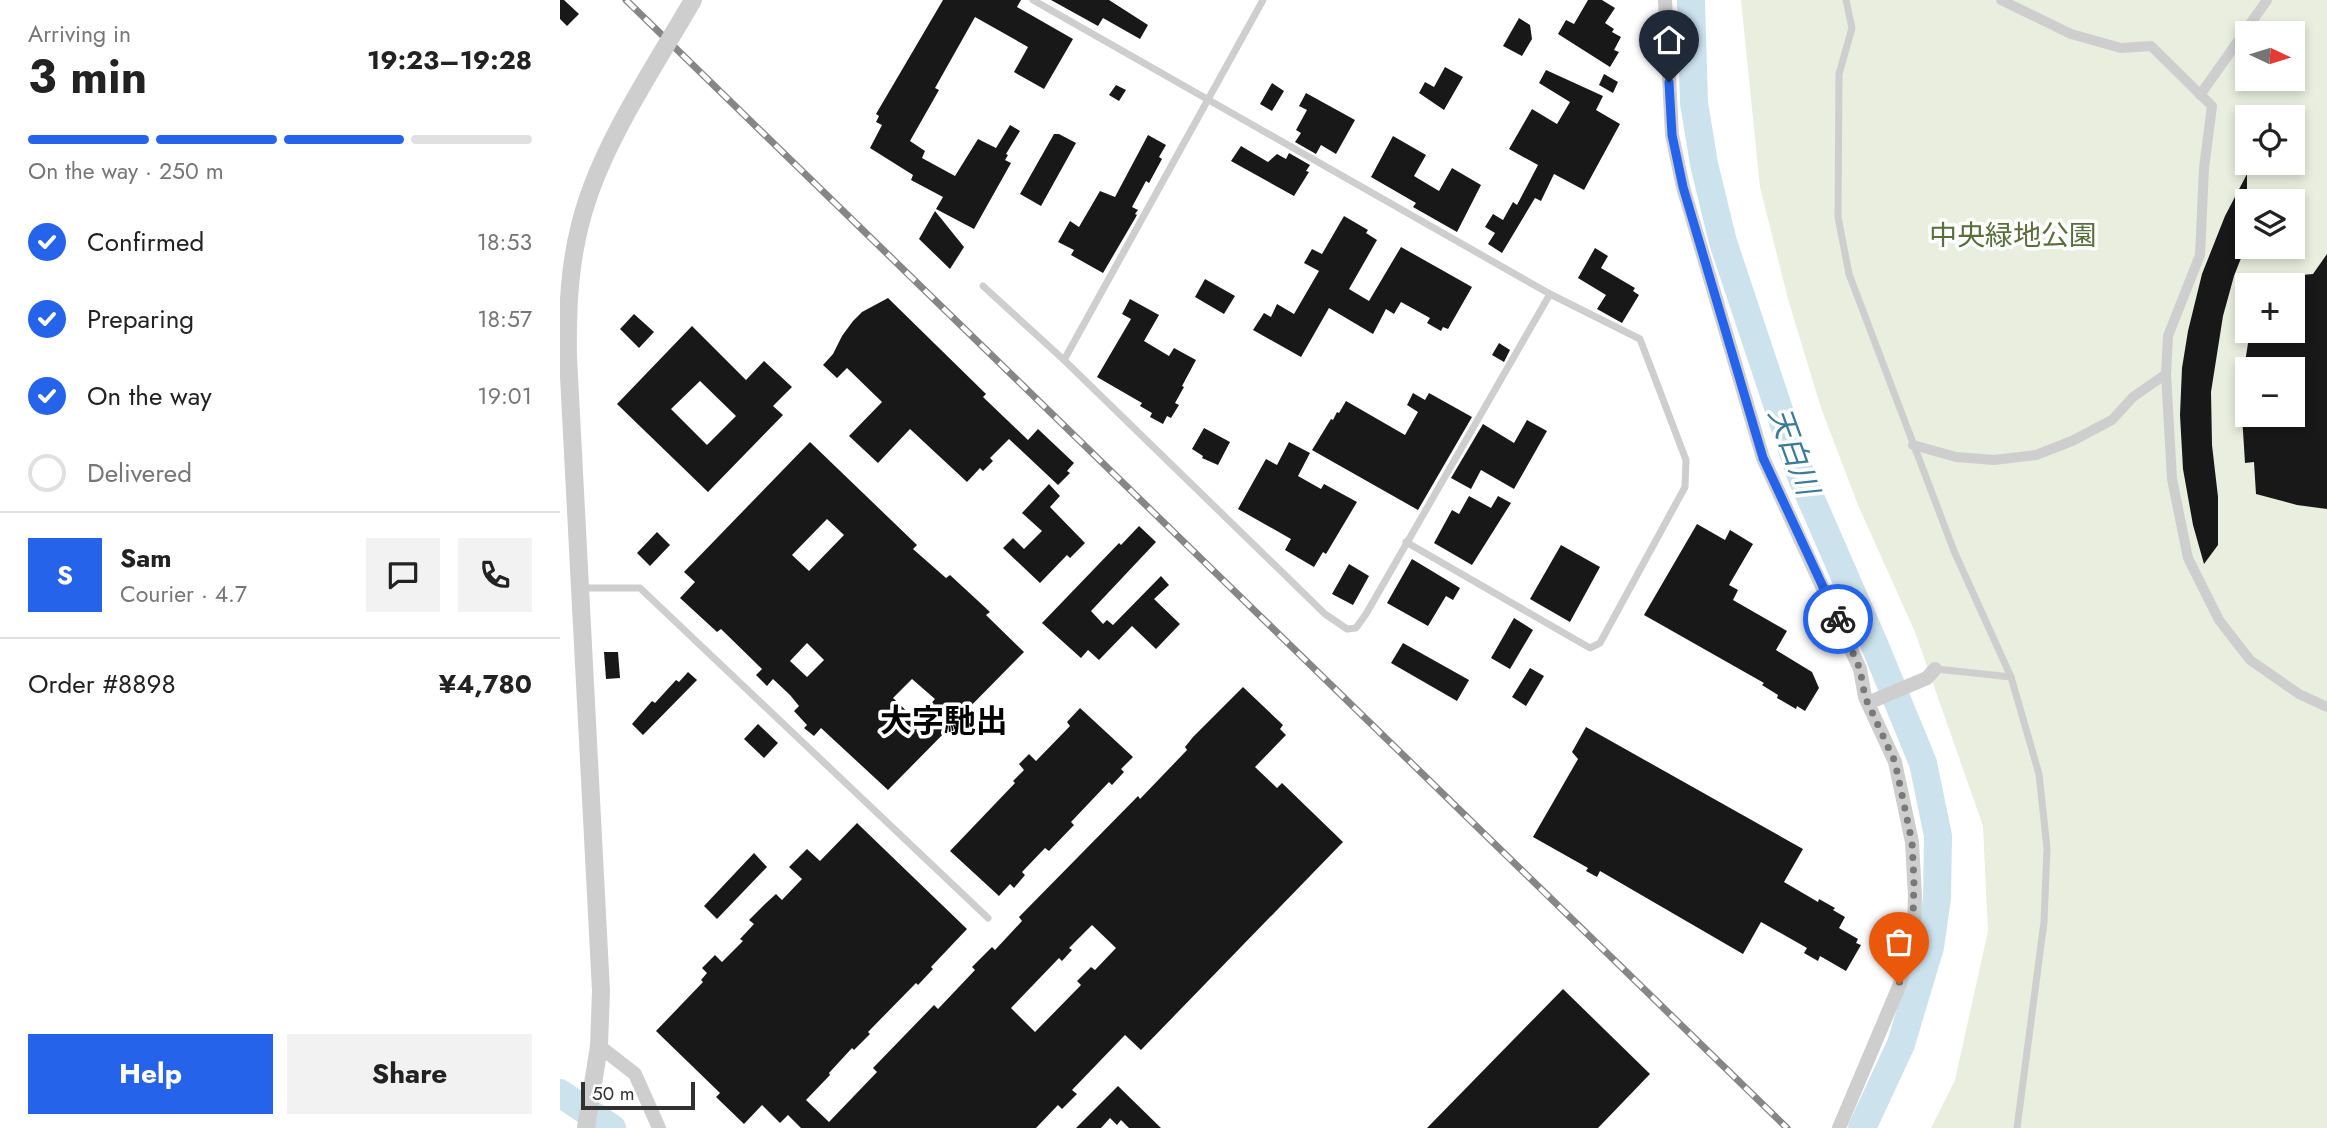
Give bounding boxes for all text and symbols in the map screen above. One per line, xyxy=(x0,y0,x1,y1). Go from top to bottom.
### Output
pin xyxy=(1639,10,1699,82)
text: Arriving in xyxy=(28,17,131,51)
icon: home xyxy=(1650,21,1688,59)
north arrow xyxy=(2235,21,2305,91)
map controls xyxy=(2235,21,2305,427)
text: 19:23–19:28 xyxy=(367,41,532,79)
text: 3 min xyxy=(28,44,147,110)
button: locate xyxy=(2235,105,2305,175)
text: On the way · 250 m xyxy=(28,154,224,188)
button: layers xyxy=(2235,189,2305,259)
park label: 中央緑地公園 xyxy=(1929,215,2097,256)
icon: check xyxy=(28,223,66,261)
text: Confirmed xyxy=(87,223,204,261)
text: 18:53 xyxy=(477,225,532,259)
button: + xyxy=(2235,273,2305,343)
icon: check xyxy=(28,300,66,338)
text: Preparing xyxy=(87,300,194,338)
text: 18:57 xyxy=(477,302,532,336)
button: − xyxy=(2235,357,2305,427)
icon: check xyxy=(28,377,66,415)
text: On the way xyxy=(87,377,212,415)
text: 19:01 xyxy=(477,379,532,413)
water label: 天白川 xyxy=(1758,401,1831,503)
text: Delivered xyxy=(87,454,192,492)
button: chat xyxy=(366,538,440,612)
button: phone xyxy=(458,538,532,612)
text: Sam xyxy=(120,539,172,577)
text: S xyxy=(57,556,73,594)
text: Courier · 4.7 xyxy=(120,577,247,611)
courier xyxy=(1803,584,1873,654)
icon: bike xyxy=(1819,600,1857,638)
text: Order #8898 xyxy=(28,665,176,703)
text: ¥4,780 xyxy=(439,665,532,703)
district label: 大字馳出 xyxy=(880,698,1008,744)
pin xyxy=(1869,912,1929,984)
icon: bag xyxy=(1880,923,1918,961)
button: Help xyxy=(28,1034,273,1114)
button: Share xyxy=(287,1034,532,1114)
scale bar xyxy=(581,1079,695,1111)
text: 50 m xyxy=(592,1080,635,1107)

